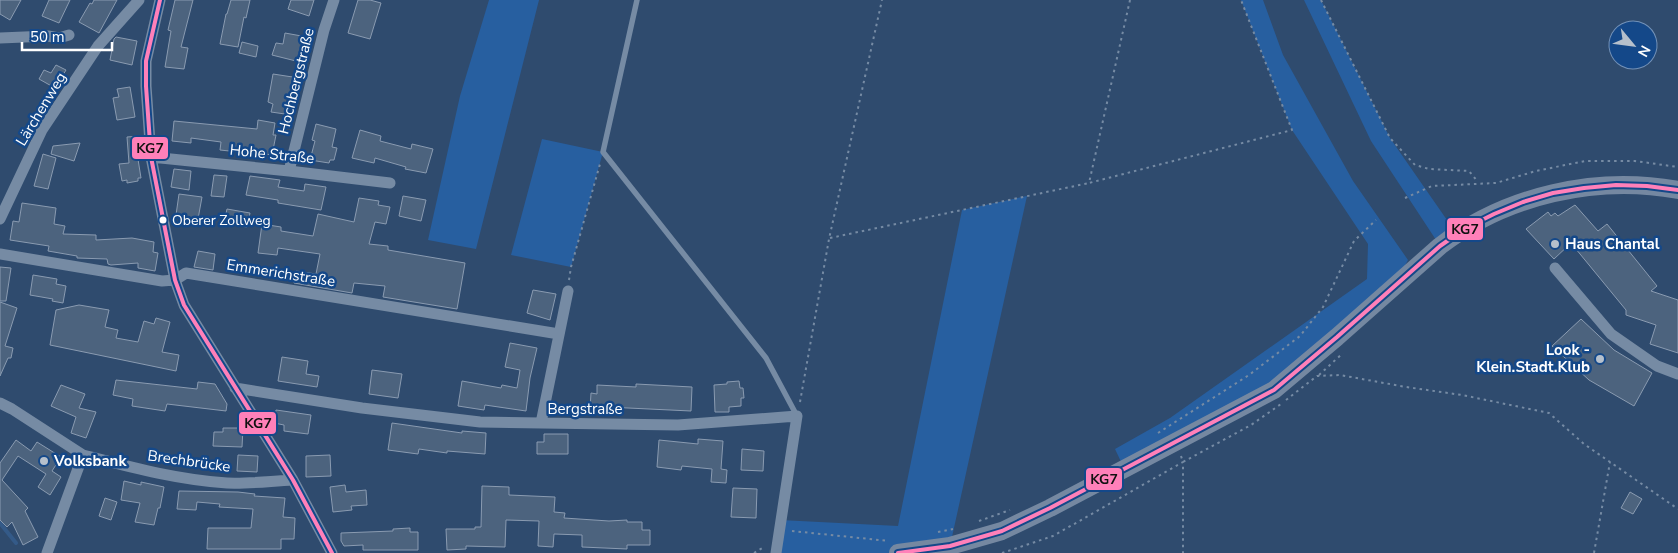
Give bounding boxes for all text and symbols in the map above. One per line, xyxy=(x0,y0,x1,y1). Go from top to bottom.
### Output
scale bar xyxy=(22,20,112,52)
north arrow xyxy=(1608,20,1658,70)
street label: Hochbergstraße xyxy=(273,26,319,136)
text: 50 m xyxy=(30,27,65,47)
text: N xyxy=(1633,42,1655,60)
street label: Lärchenweg xyxy=(11,68,71,150)
line badge: KG7 xyxy=(131,136,169,160)
text: KG7 xyxy=(136,139,164,158)
street label: Hohe Straße xyxy=(229,140,315,168)
place label: Oberer Zollweg xyxy=(172,211,271,230)
marker: Oberer Zollweg xyxy=(158,215,168,225)
line badge: KG7 xyxy=(1446,217,1484,241)
text: KG7 xyxy=(1451,220,1479,239)
place label: Haus Chantal xyxy=(1565,234,1660,254)
marker: Haus Chantal xyxy=(1549,238,1561,250)
street label: Emmerichstraße xyxy=(225,255,337,291)
place label: Look - Klein.Stadt.Klub xyxy=(1476,340,1590,377)
marker: Look - Klein.Stadt.Klub xyxy=(1594,353,1606,365)
street label: Bergstraße xyxy=(547,399,623,419)
line badge: KG7 xyxy=(238,411,277,435)
text: KG7 xyxy=(244,414,272,433)
street label: Brechbrücke xyxy=(146,445,232,477)
place label: Volksbank xyxy=(53,451,127,471)
marker: Volksbank xyxy=(38,455,50,467)
line badge: KG7 xyxy=(1085,467,1123,491)
text: KG7 xyxy=(1090,470,1118,489)

